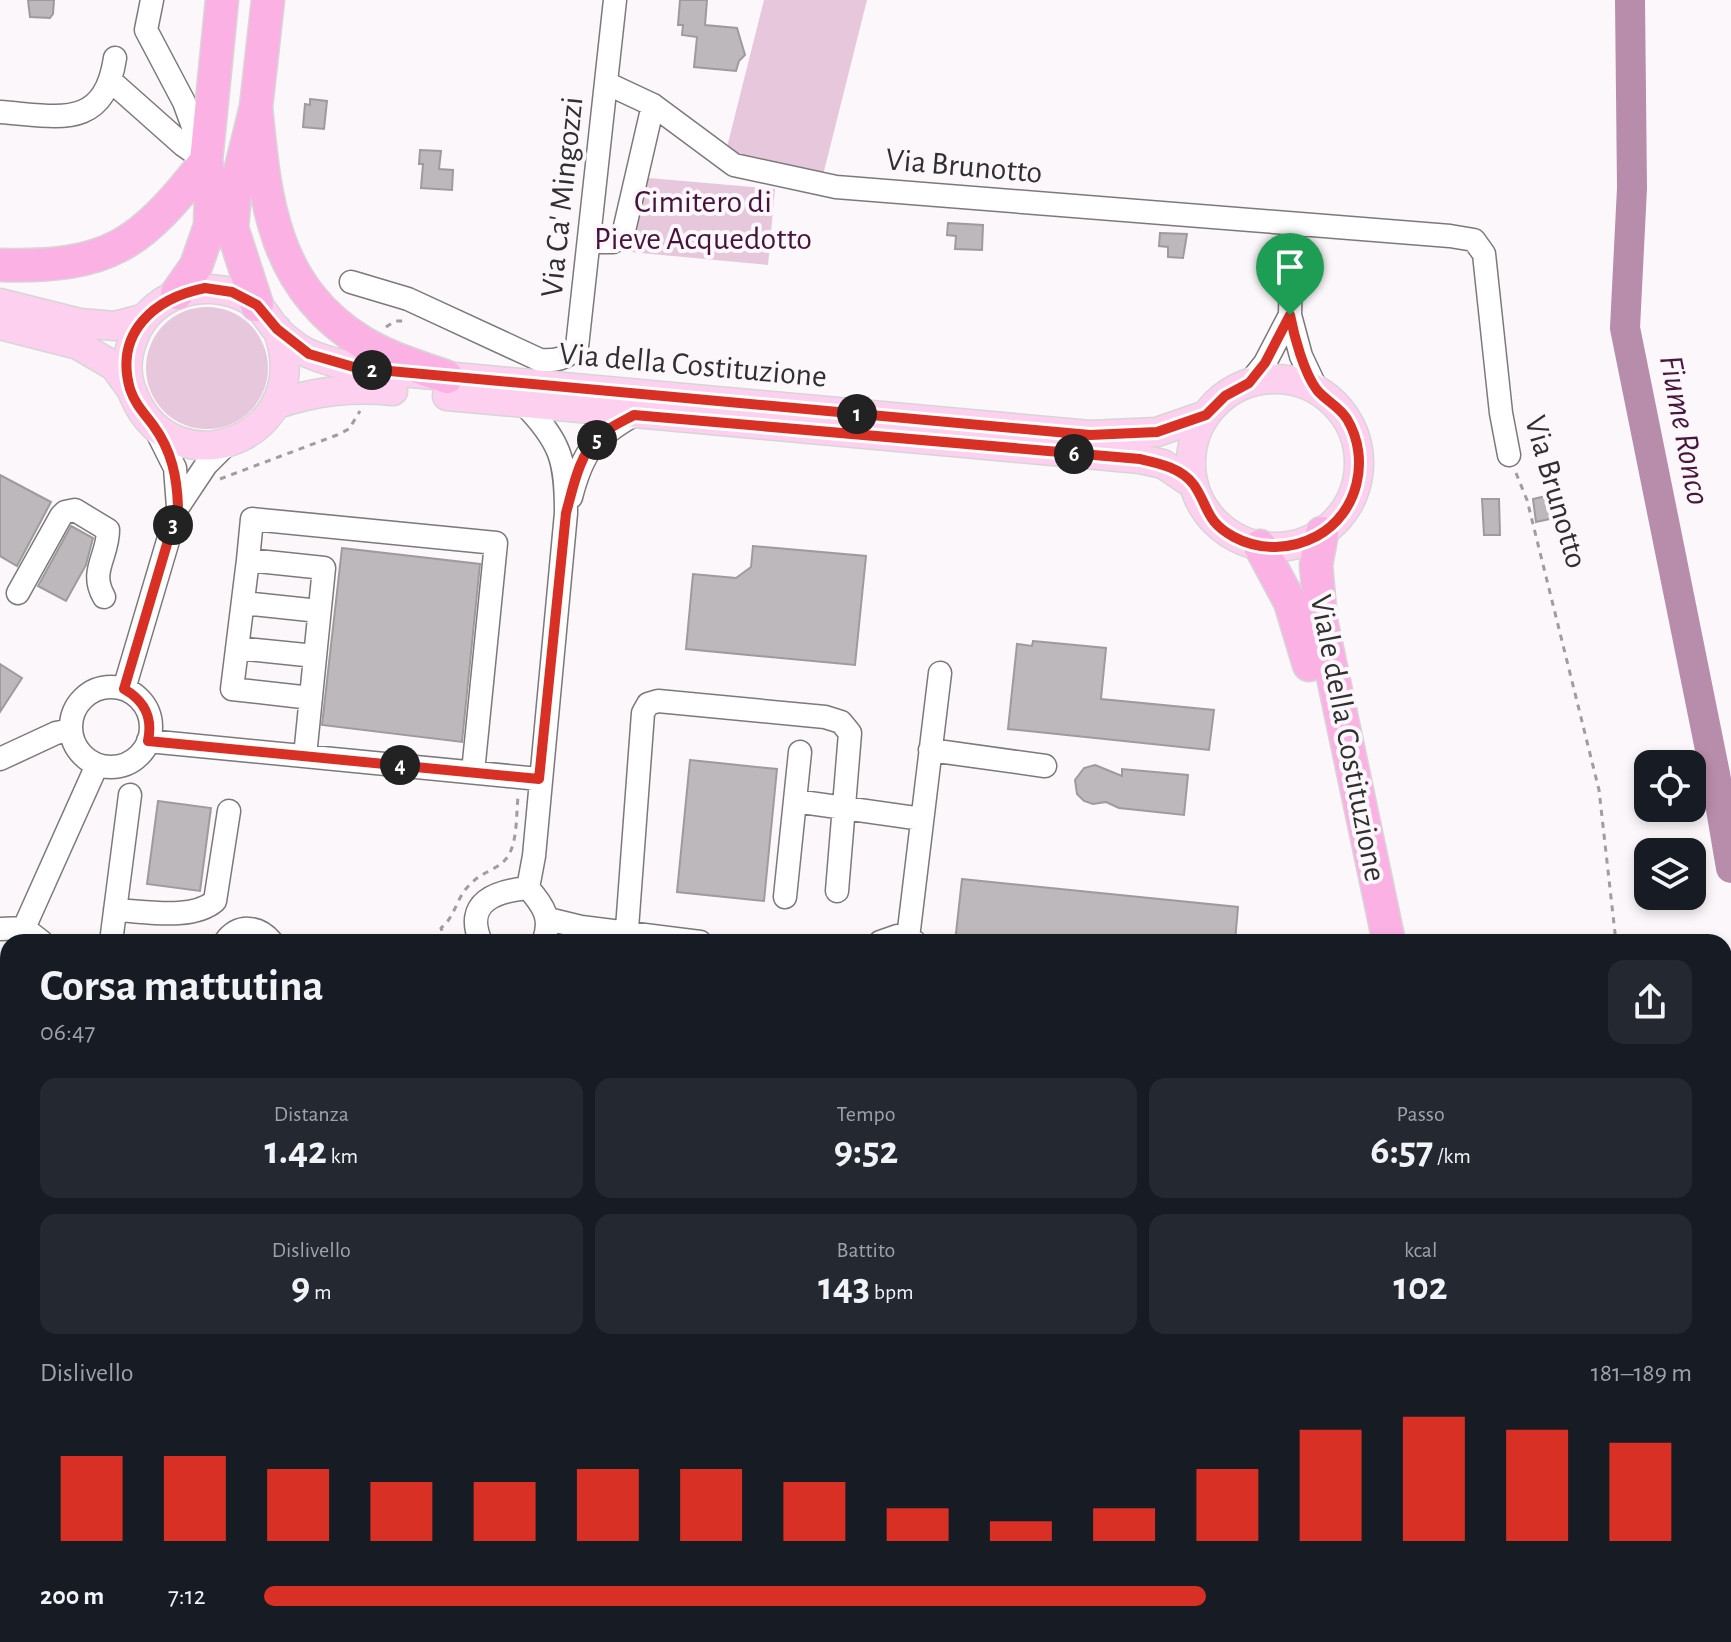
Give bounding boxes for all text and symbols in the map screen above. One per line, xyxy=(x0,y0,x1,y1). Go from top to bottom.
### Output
street label: Via Ca' Mingozzi xyxy=(536,95,588,299)
street label: Via Brunotto xyxy=(884,143,1044,189)
park label: Cimitero di Pieve Acquedotto xyxy=(594,186,812,255)
pin xyxy=(1256,233,1324,315)
icon: arrive xyxy=(1268,245,1312,289)
street label: Via della Costituzione xyxy=(558,337,828,393)
pin: 2 xyxy=(352,350,392,390)
water label: Fiume Ronco xyxy=(1653,352,1715,508)
text: 2 xyxy=(367,359,377,381)
pin: 1 xyxy=(837,394,877,434)
text: 1 xyxy=(853,403,861,425)
street label: Via Brunotto xyxy=(1519,412,1593,572)
pin: 5 xyxy=(577,420,617,460)
text: 5 xyxy=(592,429,602,451)
pin: 6 xyxy=(1054,434,1094,474)
text: 6 xyxy=(1069,443,1079,465)
pin: 3 xyxy=(153,505,193,545)
text: 3 xyxy=(168,514,178,536)
street label: Viale della Costituzione xyxy=(1304,592,1392,884)
pin: 4 xyxy=(380,745,420,785)
map controls xyxy=(1634,750,1706,910)
button: locate xyxy=(1634,750,1706,822)
text: 4 xyxy=(394,754,406,776)
button: layers xyxy=(1634,838,1706,910)
button: share xyxy=(1608,960,1692,1044)
text: Corsa mattutina xyxy=(40,965,324,1009)
text: 06:47 xyxy=(40,1019,95,1045)
text: Distanza xyxy=(274,1103,349,1125)
text: Tempo xyxy=(836,1103,896,1125)
text: Passo xyxy=(1397,1103,1445,1125)
text: 1.42 xyxy=(264,1131,327,1171)
text: 9:52 xyxy=(834,1131,898,1171)
text: 6:57 xyxy=(1370,1131,1433,1171)
text: km xyxy=(327,1145,358,1167)
text: /km xyxy=(1433,1145,1471,1167)
text: Dislivello xyxy=(272,1239,351,1261)
text: Battito xyxy=(837,1239,895,1261)
text: kcal xyxy=(1404,1239,1437,1261)
text: 9 xyxy=(291,1267,310,1307)
text: 143 xyxy=(818,1267,870,1307)
text: 102 xyxy=(1394,1267,1448,1307)
text: m xyxy=(310,1281,332,1303)
text: bpm xyxy=(870,1281,914,1303)
text: Dislivello xyxy=(40,1360,134,1386)
text: 181–189 m xyxy=(1591,1360,1692,1386)
text: 200 m xyxy=(40,1583,104,1609)
text: 7:12 xyxy=(168,1583,206,1609)

